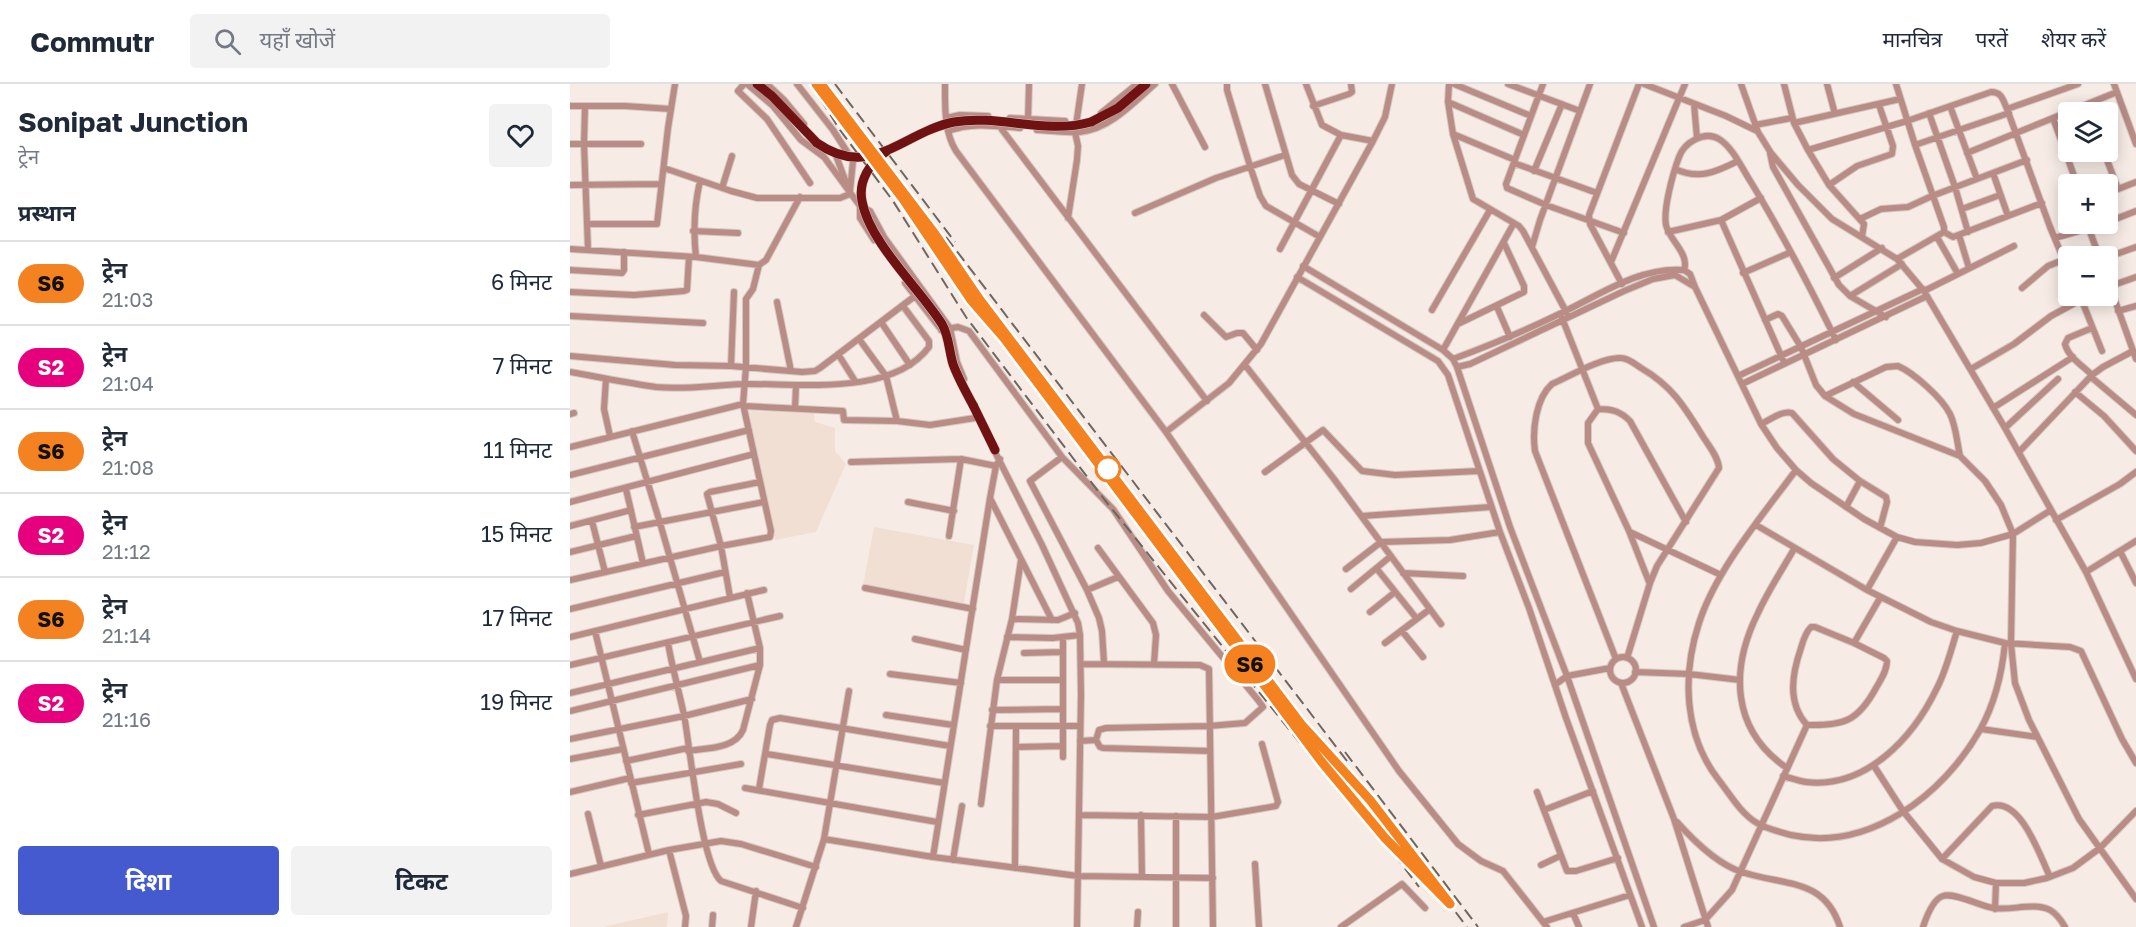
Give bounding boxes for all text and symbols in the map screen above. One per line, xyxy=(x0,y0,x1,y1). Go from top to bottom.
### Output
search box xyxy=(190,14,610,68)
text: Commutr xyxy=(30,25,154,58)
icon: search xyxy=(211,25,244,58)
text: यहाँ खोजें xyxy=(259,26,335,53)
text: मानचित्र xyxy=(1882,26,1942,52)
text: परतें xyxy=(1975,26,2008,52)
text: शेयर करें xyxy=(2041,26,2106,52)
map controls xyxy=(2058,102,2118,306)
button: layers xyxy=(2058,102,2118,162)
button: heart xyxy=(489,104,552,167)
text: Sonipat Junction xyxy=(18,105,248,138)
text: ट्रेन xyxy=(18,144,39,168)
button: + xyxy=(2058,174,2118,234)
text: प्रस्थान xyxy=(18,199,76,226)
button: − xyxy=(2058,246,2118,306)
text: ट्रेन xyxy=(102,256,127,283)
text: 6 मिनट xyxy=(491,268,552,295)
text: S6 xyxy=(37,270,65,296)
text: 21:03 xyxy=(102,287,153,311)
text: ट्रेन xyxy=(102,340,127,367)
text: 7 मिनट xyxy=(493,352,552,379)
text: S2 xyxy=(38,354,64,380)
text: 21:04 xyxy=(102,371,154,395)
text: ट्रेन xyxy=(102,424,127,451)
text: 11 मिनट xyxy=(483,436,552,463)
text: S6 xyxy=(37,438,65,464)
text: 21:08 xyxy=(102,455,154,479)
unlabelled marker xyxy=(1095,456,1121,482)
text: ट्रेन xyxy=(102,508,127,535)
text: 15 मिनट xyxy=(481,520,552,547)
text: S2 xyxy=(38,522,64,548)
text: 21:12 xyxy=(102,539,151,563)
text: ट्रेन xyxy=(102,592,127,619)
text: 17 मिनट xyxy=(482,604,552,631)
text: S6 xyxy=(37,606,65,632)
text: 21:14 xyxy=(102,623,151,647)
line badge: S6 xyxy=(1223,644,1277,684)
text: S6 xyxy=(1236,651,1264,677)
text: ट्रेन xyxy=(102,676,127,703)
text: 19 मिनट xyxy=(480,688,552,715)
text: S2 xyxy=(38,690,64,716)
text: 21:16 xyxy=(102,707,151,731)
button: दिशा xyxy=(18,846,279,915)
button: टिकट xyxy=(291,846,552,915)

